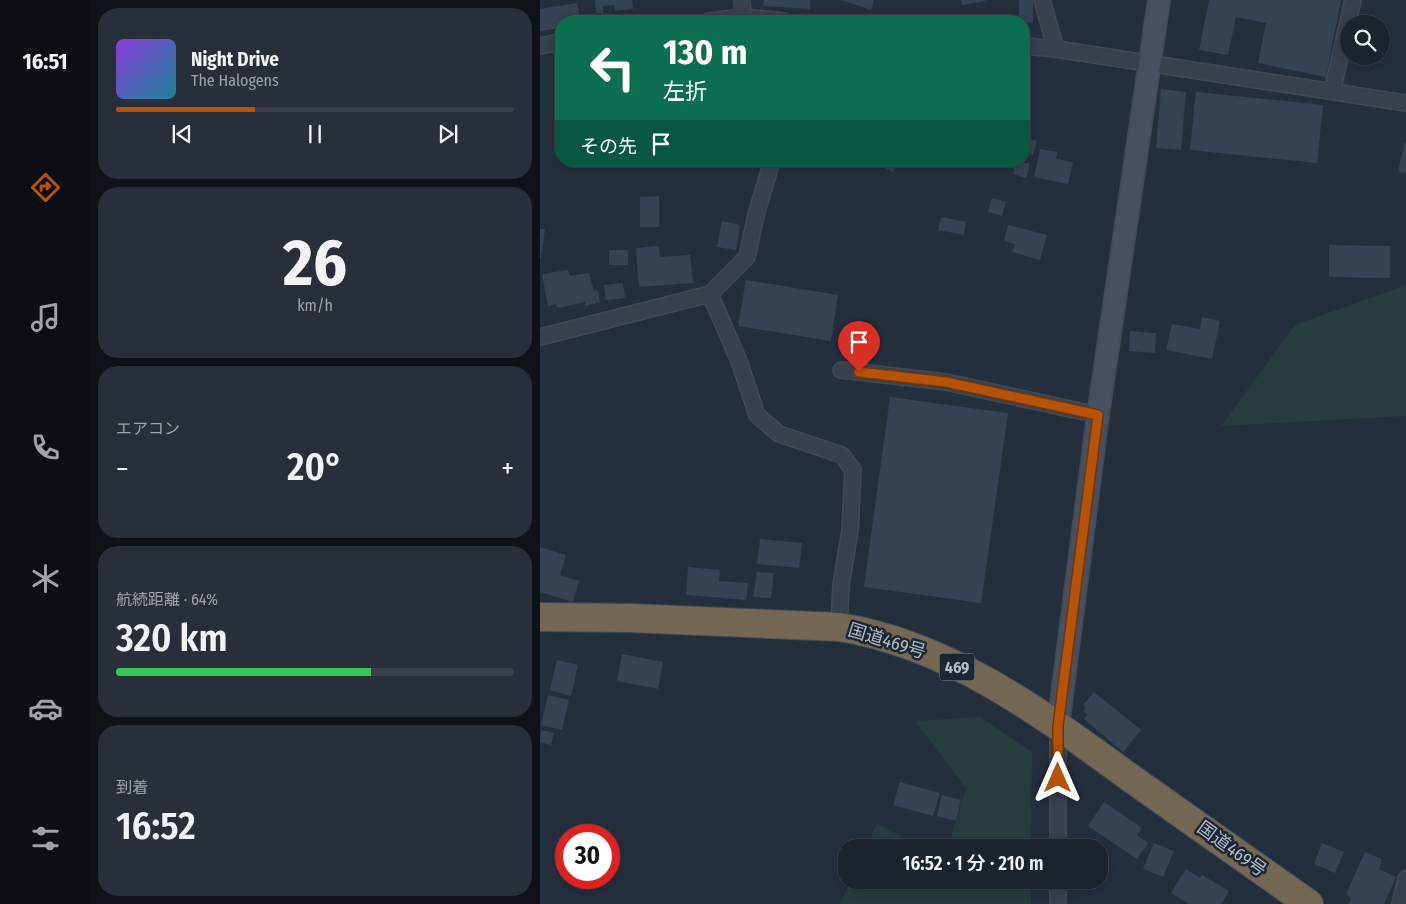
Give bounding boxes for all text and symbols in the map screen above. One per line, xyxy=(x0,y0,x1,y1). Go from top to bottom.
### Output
map controls xyxy=(1340,15,1390,65)
button: search xyxy=(1340,15,1390,65)
text: 130 m xyxy=(663,31,747,73)
icon: left xyxy=(580,35,645,100)
text: 16:51 xyxy=(23,48,67,75)
text: Night Drive xyxy=(191,48,279,71)
text: The Halogens xyxy=(191,71,279,90)
text: 左折 xyxy=(663,78,707,105)
icon: previous xyxy=(168,120,196,148)
icon: pause xyxy=(301,120,329,148)
icon: next xyxy=(434,120,462,148)
icon: arrive xyxy=(647,130,675,158)
text: その先 xyxy=(580,135,637,158)
icon: directions xyxy=(28,170,63,205)
text: 26 xyxy=(283,224,347,302)
text: km/h xyxy=(297,296,333,315)
icon: music xyxy=(28,300,63,335)
pin xyxy=(838,321,880,372)
icon: arrive xyxy=(845,328,873,356)
text: エアコン xyxy=(116,419,180,438)
icon: phone xyxy=(28,430,63,465)
text: 20° xyxy=(287,444,343,490)
text: − xyxy=(116,452,129,485)
text: + xyxy=(501,452,514,485)
icon: climate xyxy=(28,561,63,596)
text: 航続距離 · 64% xyxy=(116,590,218,609)
text: 320 km xyxy=(116,615,228,661)
street label: 国道469号 xyxy=(845,619,929,663)
road number: 469 xyxy=(940,654,974,680)
icon: car xyxy=(28,691,63,726)
position arrow xyxy=(1031,751,1083,803)
text: 到着 xyxy=(116,778,148,797)
text: 16:52 xyxy=(116,803,196,849)
street label: 国道469号 xyxy=(1193,817,1271,881)
icon: filters xyxy=(28,821,63,856)
speed limit sign: 30 xyxy=(555,824,620,889)
text: 16:52 · 1 分 · 210 m xyxy=(903,852,1043,875)

